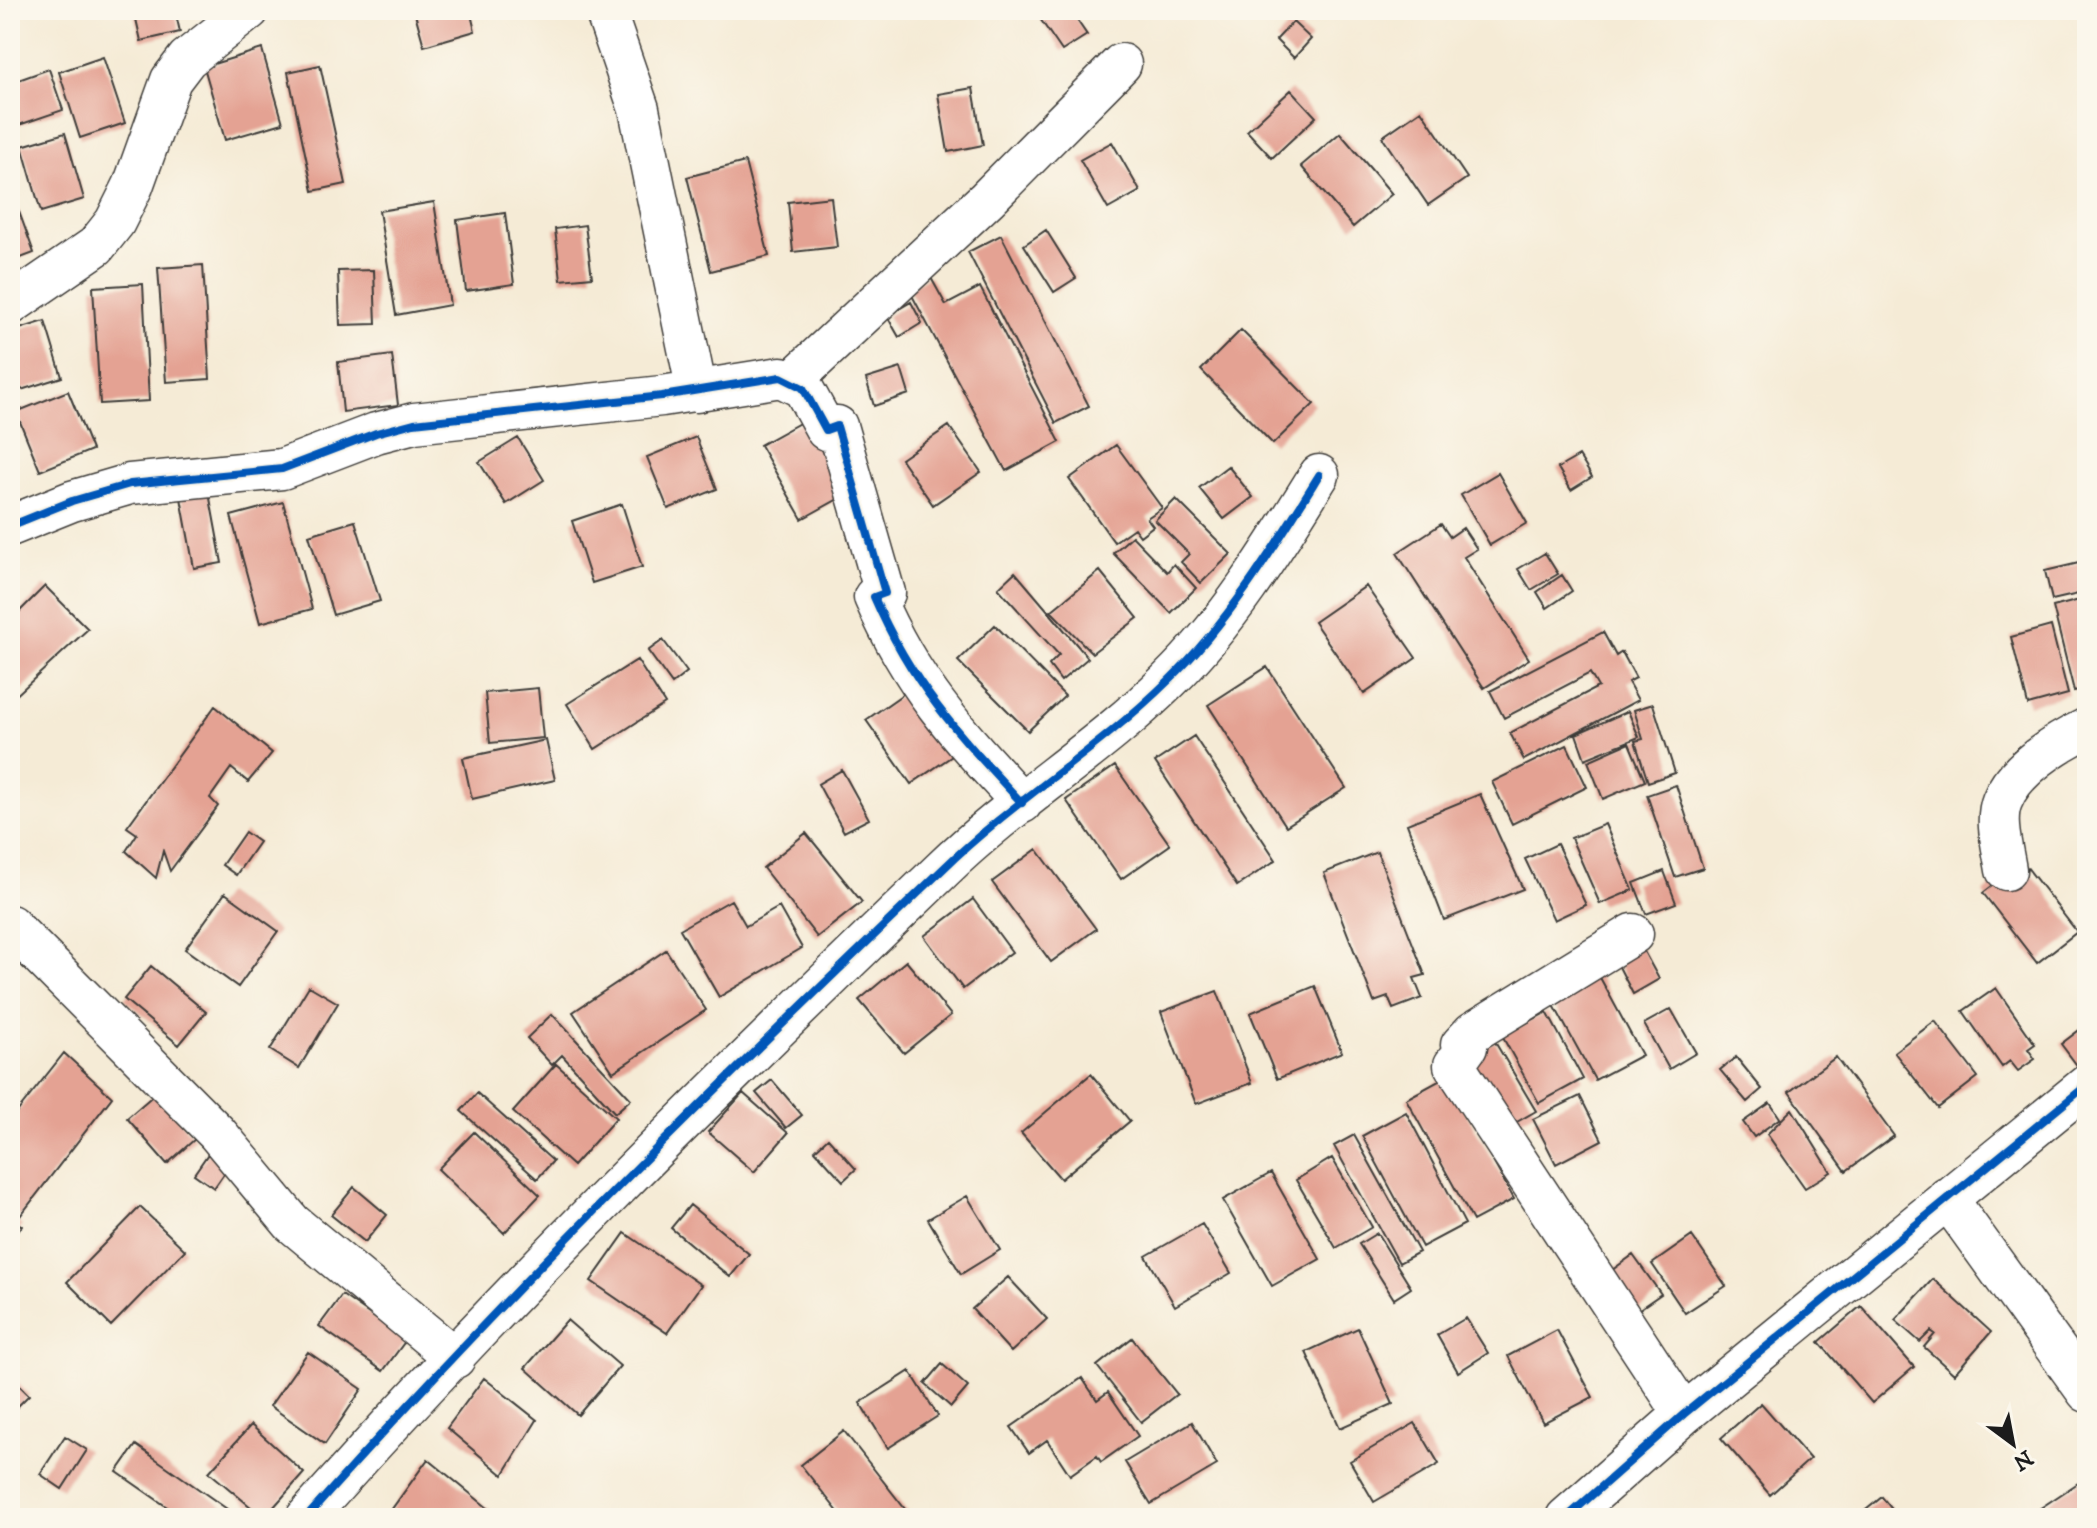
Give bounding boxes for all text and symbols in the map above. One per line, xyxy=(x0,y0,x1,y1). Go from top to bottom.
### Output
north arrow xyxy=(1973,1404,2053,1484)
text: N xyxy=(2008,1443,2038,1476)

